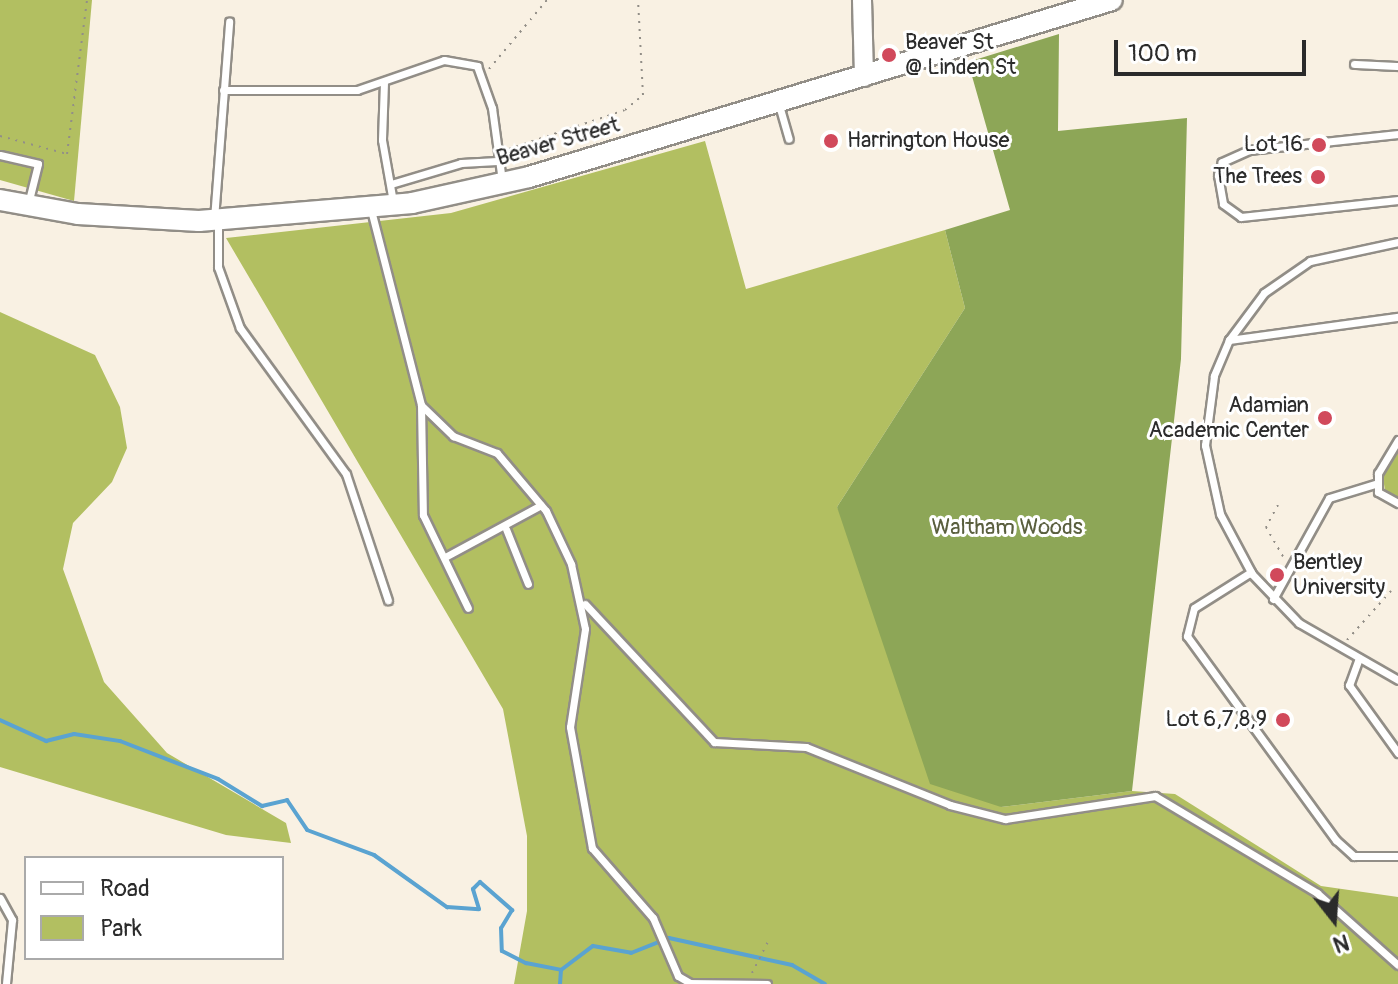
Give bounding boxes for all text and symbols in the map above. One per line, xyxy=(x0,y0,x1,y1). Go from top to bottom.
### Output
scale bar xyxy=(1118,24,1310,74)
place label: Beaver St @ Linden St xyxy=(905,29,1016,80)
text: 100 m xyxy=(1128,39,1197,68)
marker: Beaver St @ Linden St xyxy=(880,46,898,64)
street label: Beaver Street xyxy=(494,112,622,172)
place label: Harrington House xyxy=(847,128,1009,154)
marker: Harrington House xyxy=(822,132,840,150)
place label: Lot 16 xyxy=(1244,132,1303,158)
marker: Lot 16 xyxy=(1310,136,1328,154)
place label: The Trees xyxy=(1213,164,1302,190)
marker: The Trees xyxy=(1309,168,1327,186)
place label: Adamian Academic Center xyxy=(1149,392,1309,444)
marker: Adamian Academic Center xyxy=(1316,409,1334,427)
park label: Waltham Woods xyxy=(931,515,1083,541)
place label: Bentley University xyxy=(1293,549,1385,600)
marker: Bentley University xyxy=(1268,566,1286,584)
place label: Lot 6,7,8,9 xyxy=(1166,707,1267,733)
marker: Lot 6,7,8,9 xyxy=(1274,711,1292,729)
legend xyxy=(24,856,284,960)
text: Road xyxy=(100,874,150,903)
north arrow xyxy=(1294,880,1374,960)
text: Park xyxy=(100,914,142,943)
text: N xyxy=(1330,927,1352,959)

